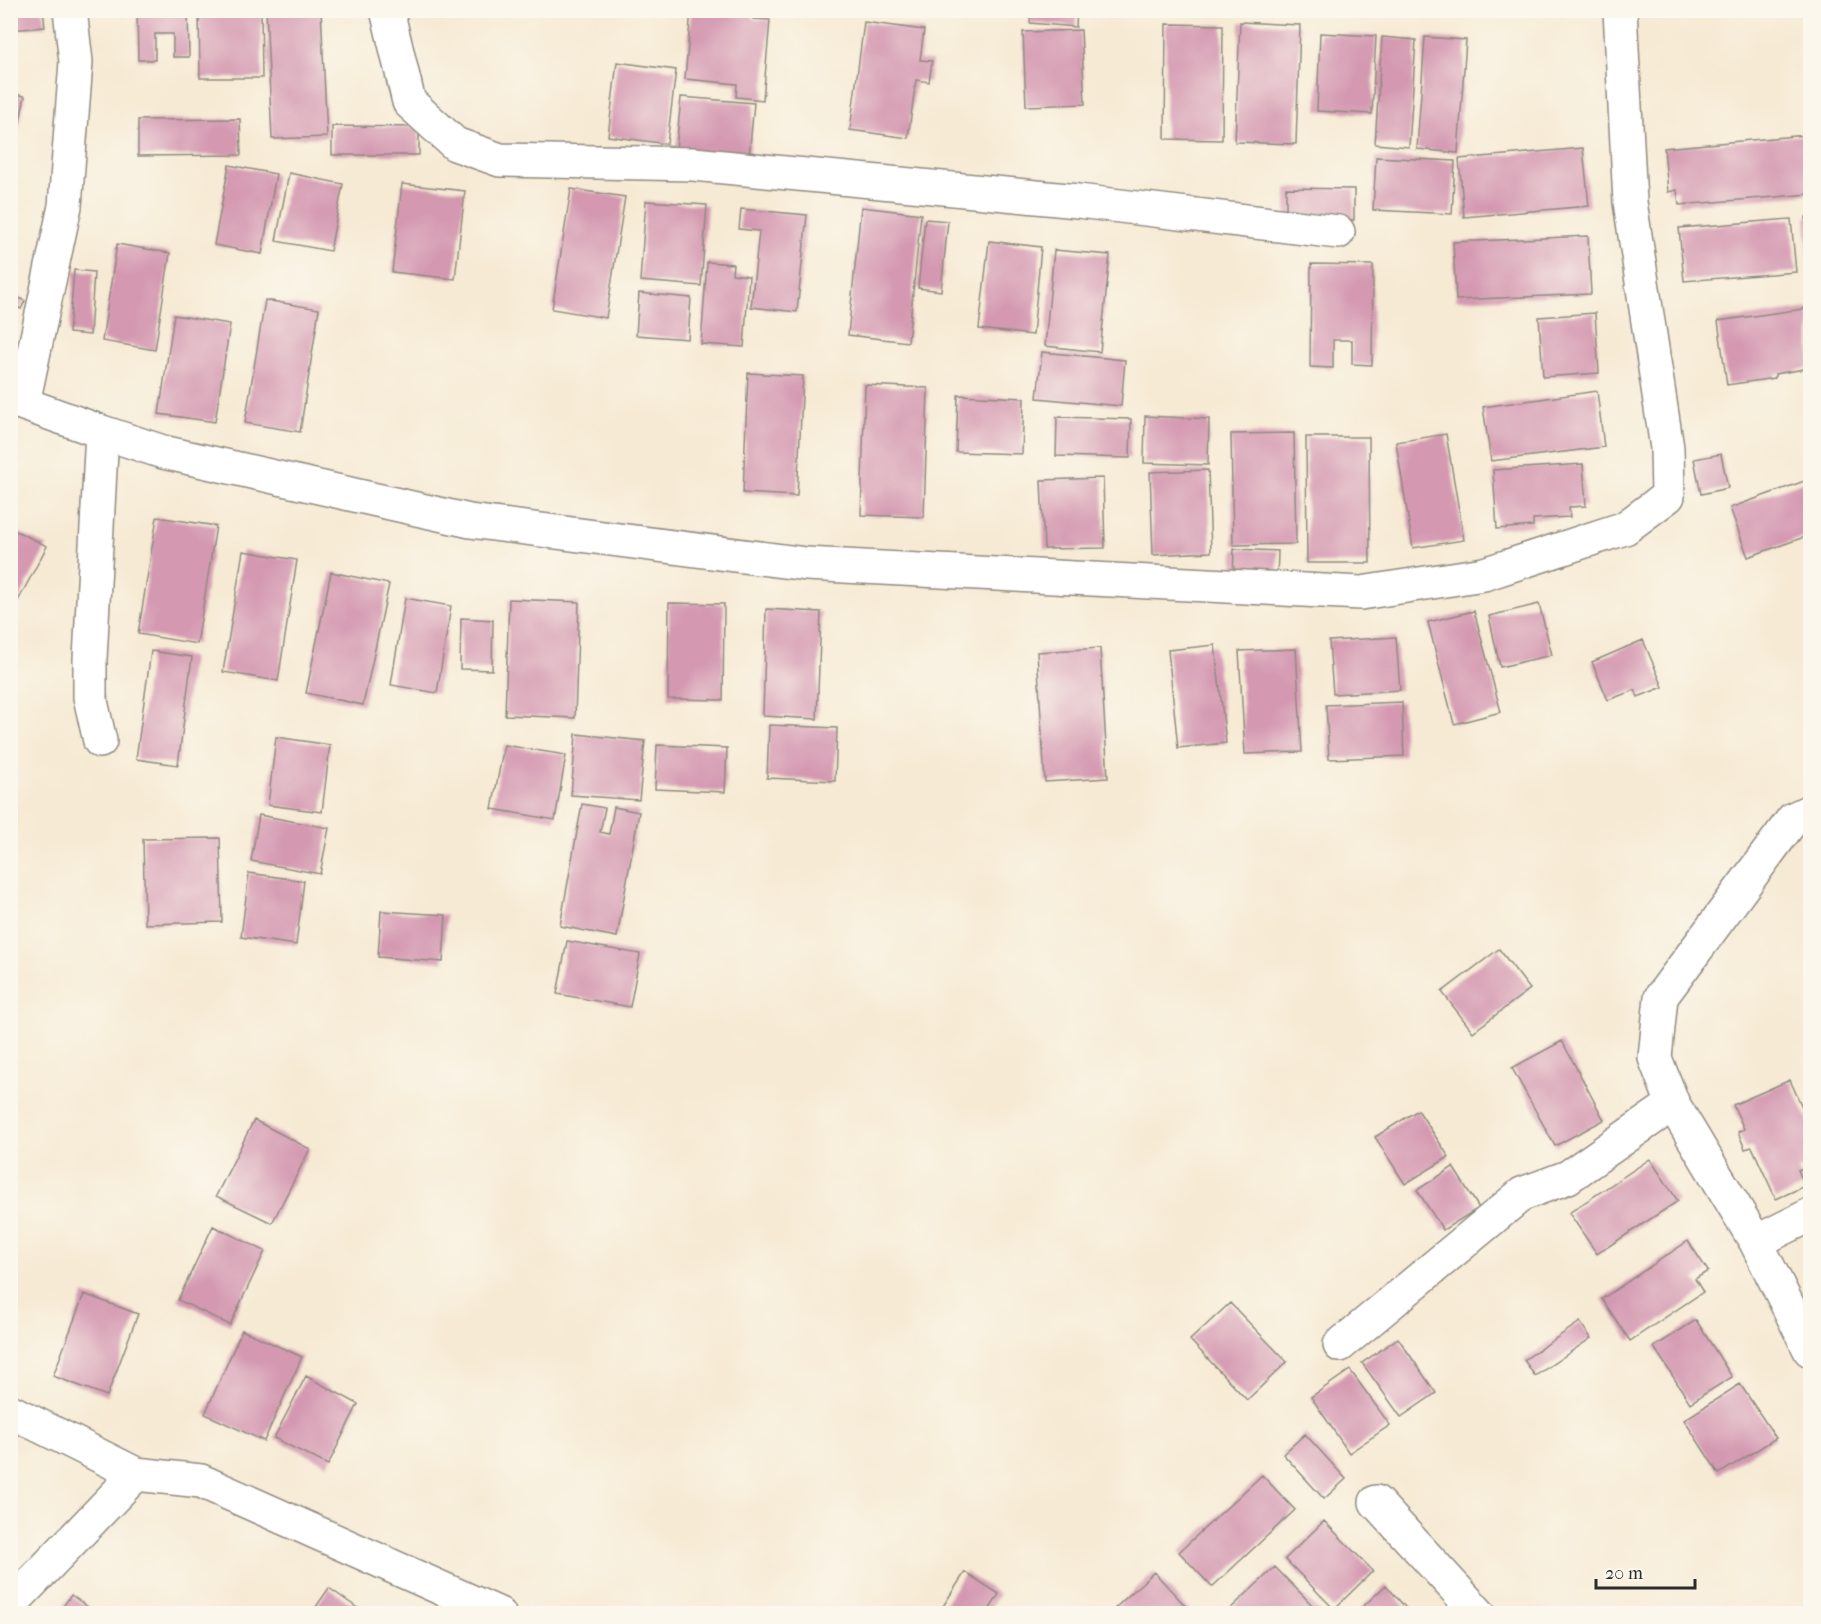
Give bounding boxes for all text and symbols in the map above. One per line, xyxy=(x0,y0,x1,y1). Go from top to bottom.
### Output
scale bar xyxy=(1596,1552,1695,1590)
text: 20 m xyxy=(1605,1563,1643,1584)

